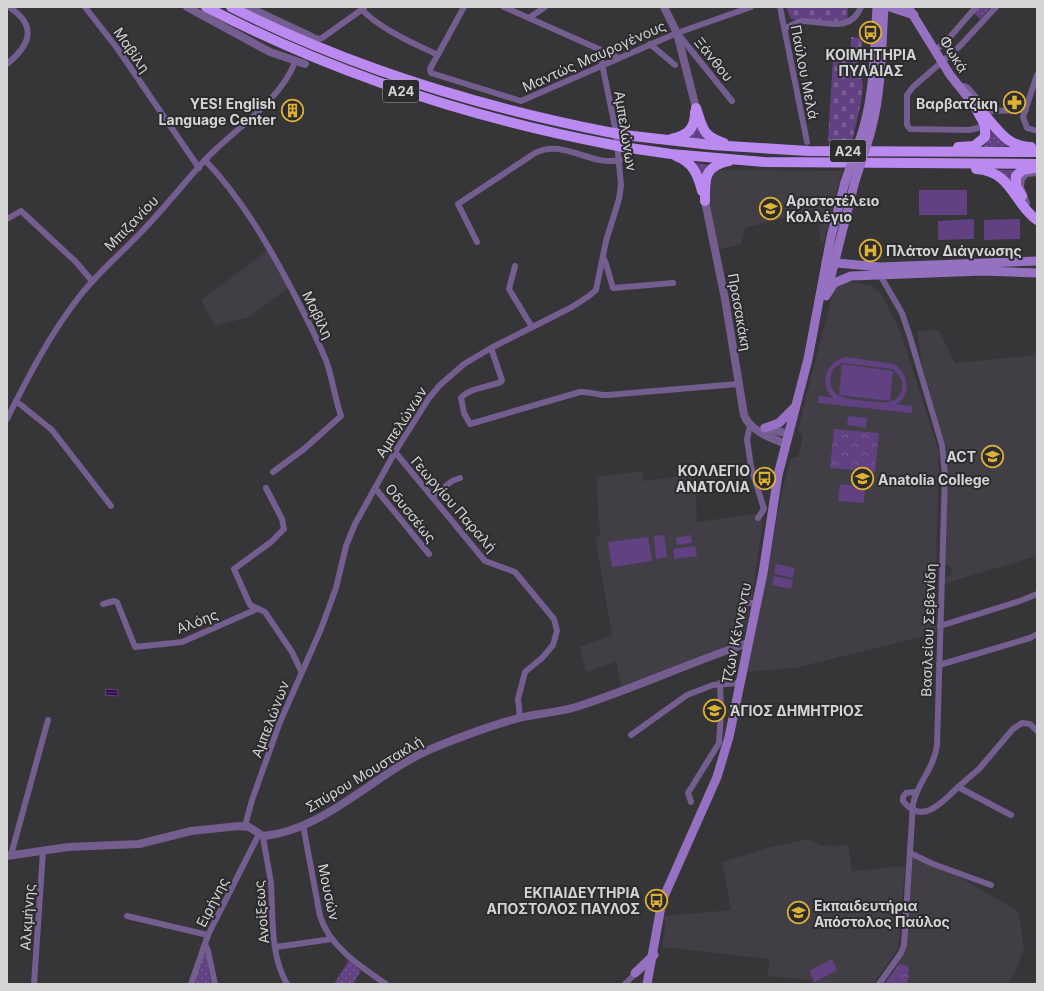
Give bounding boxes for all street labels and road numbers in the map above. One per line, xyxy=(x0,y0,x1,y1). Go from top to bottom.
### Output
street label: Μαντώς Μαυρογένους xyxy=(520,17,668,95)
street label: Παύλου Μελά xyxy=(788,23,822,121)
street label: Μαβίλη xyxy=(110,24,154,76)
street label: Φωκά xyxy=(936,32,972,76)
street label: Ξάνθου xyxy=(691,33,737,85)
road number: Α24 xyxy=(383,80,419,102)
street label: Αμπελώνων xyxy=(611,90,641,172)
road number: Α24 xyxy=(830,140,866,162)
street label: Μπιζανίου xyxy=(100,192,162,254)
street label: Πρασακάκη xyxy=(725,272,755,352)
street label: Μαβίλη xyxy=(299,288,337,342)
street label: Αμπελώνων xyxy=(372,383,430,461)
street label: Γεωργίου Παραλή xyxy=(408,453,500,555)
street label: Οδυσσέως xyxy=(382,480,440,546)
street label: Βασιλείου Σεβενίδη xyxy=(917,563,939,697)
street label: Τζων Κέννεντυ xyxy=(718,581,754,685)
street label: Αλόης xyxy=(174,605,220,637)
street label: Αμπελώνων xyxy=(248,678,292,760)
street label: Σπύρου Μουστακλή xyxy=(302,732,426,816)
street label: Μουσών xyxy=(315,862,343,922)
street label: Ειρήνης xyxy=(192,874,232,930)
street label: Ανοίξεως xyxy=(250,880,272,944)
street label: Αλκμήνης xyxy=(16,883,38,951)

